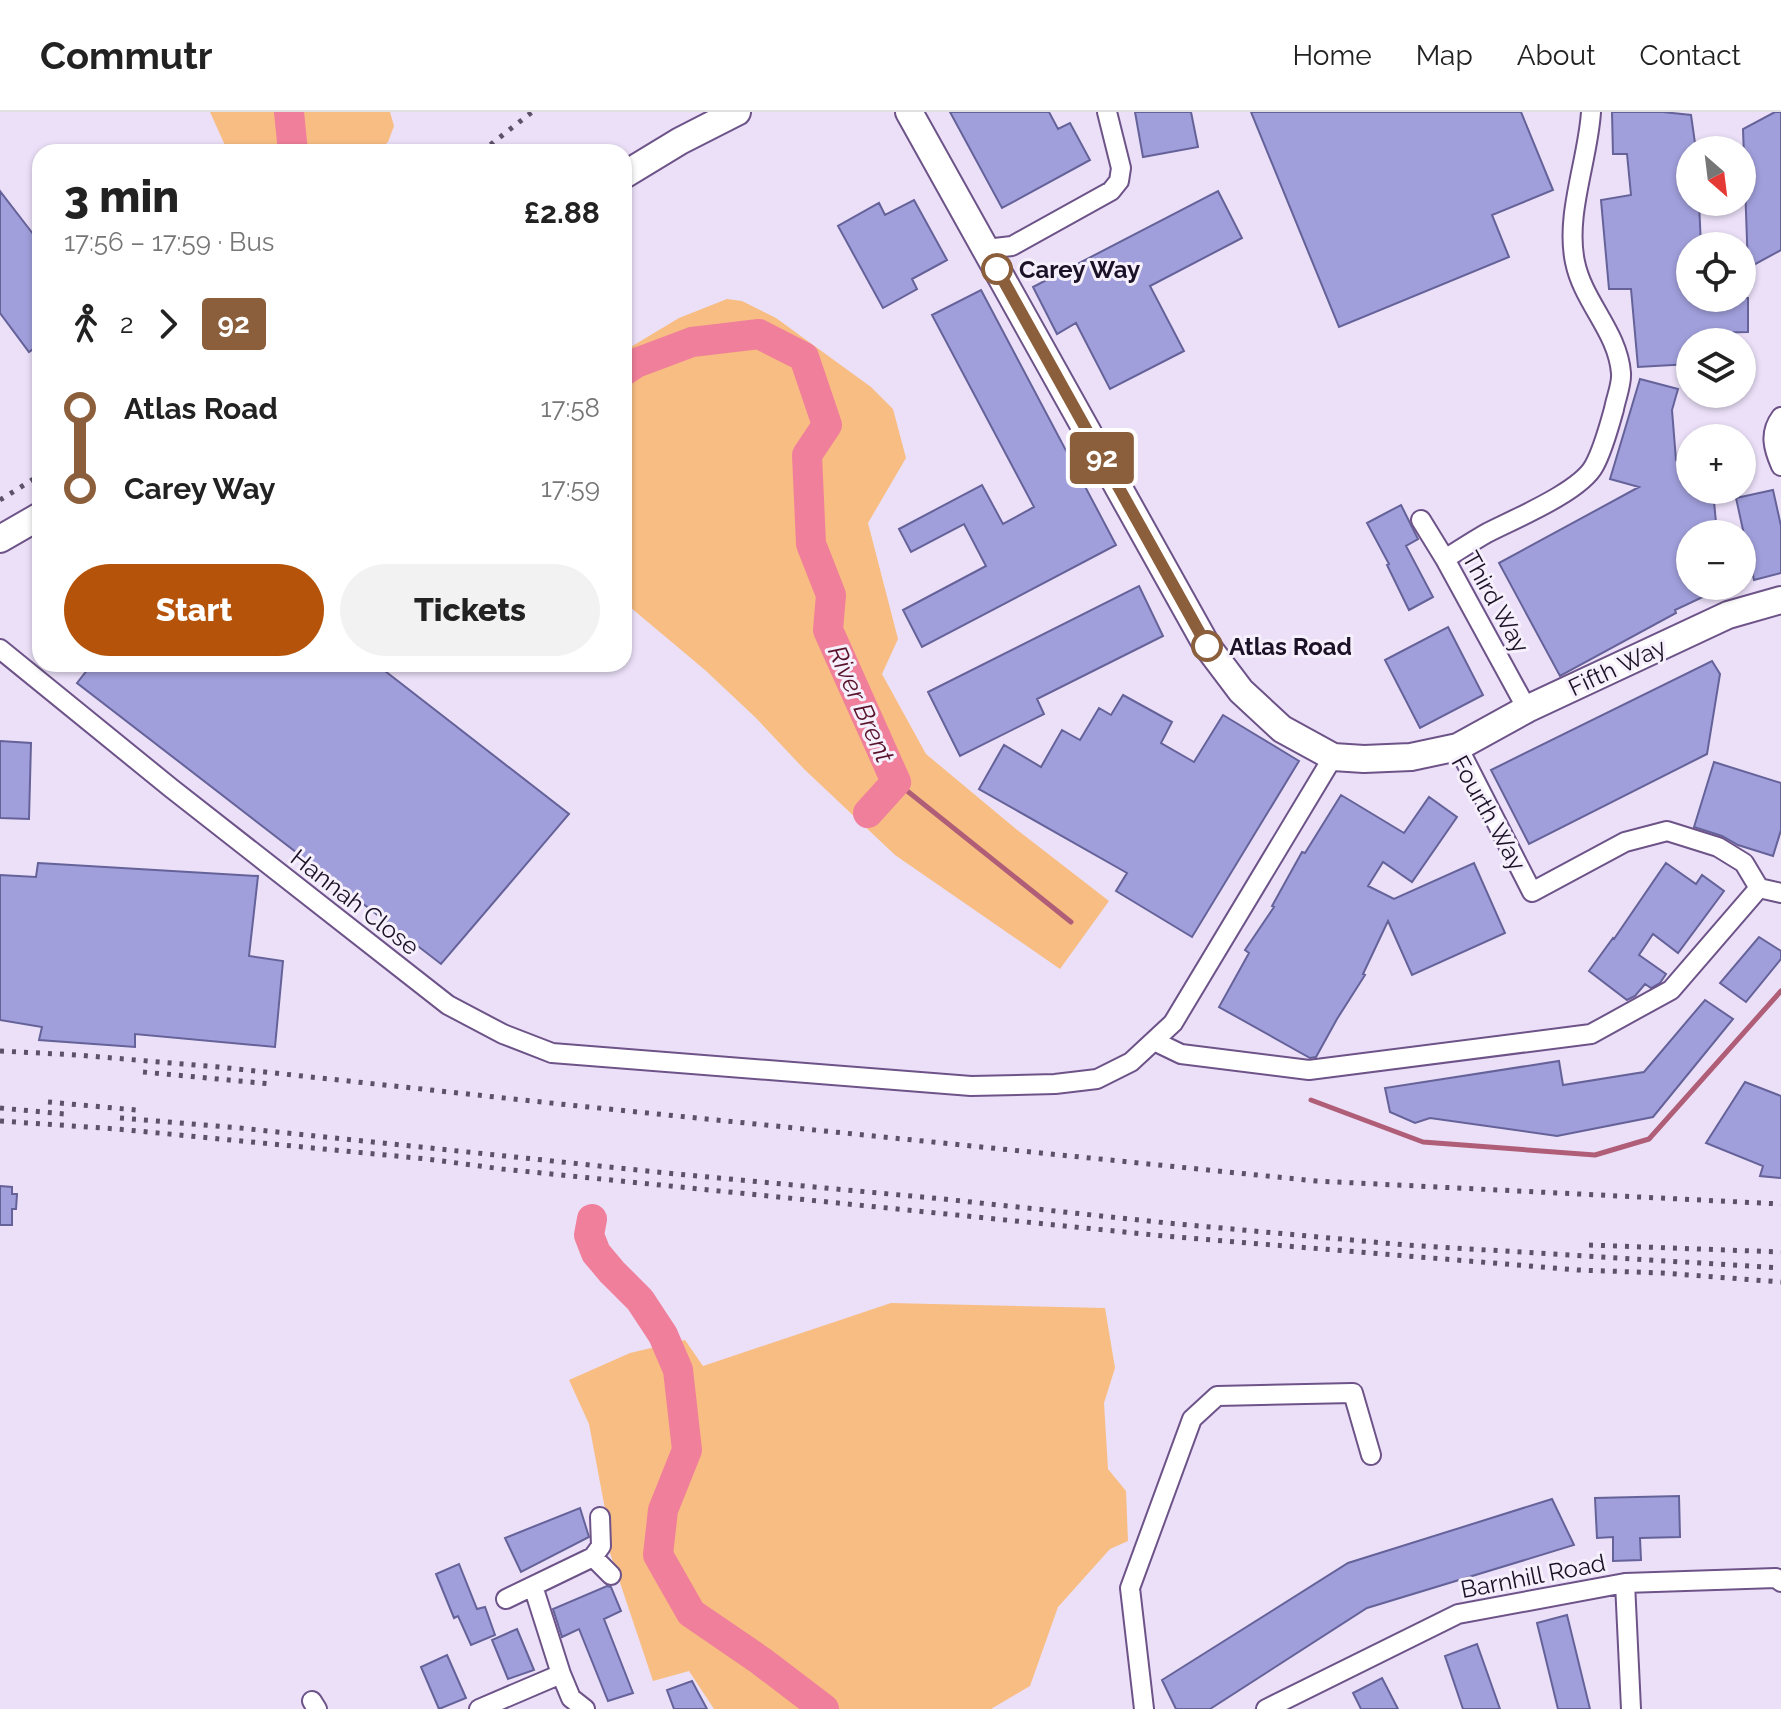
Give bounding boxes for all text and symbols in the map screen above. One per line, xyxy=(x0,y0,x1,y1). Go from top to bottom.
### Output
text: Commutr xyxy=(40,33,212,78)
text: Home xyxy=(1292,39,1372,72)
text: Map xyxy=(1416,39,1473,72)
text: About xyxy=(1517,39,1596,72)
text: Contact xyxy=(1640,39,1741,72)
north arrow xyxy=(1676,136,1756,216)
map controls xyxy=(1676,136,1756,600)
text: 3 min xyxy=(64,171,179,222)
text: £2.88 xyxy=(524,195,600,230)
text: 17:56 – 17:59 · Bus xyxy=(64,227,274,257)
button: locate xyxy=(1676,232,1756,312)
marker: Carey Way xyxy=(982,254,1012,284)
place label: Carey Way xyxy=(1019,255,1140,284)
icon: walk xyxy=(64,302,108,346)
icon: forward xyxy=(146,302,190,346)
text: 92 xyxy=(218,307,250,340)
text: 2 xyxy=(120,309,134,339)
button: layers xyxy=(1676,328,1756,408)
text: Atlas Road xyxy=(124,391,278,426)
text: 17:58 xyxy=(541,393,600,423)
button: + xyxy=(1676,424,1756,504)
line badge: 92 xyxy=(1066,432,1138,484)
text: 92 xyxy=(1086,441,1118,474)
text: Carey Way xyxy=(124,471,276,506)
text: 17:59 xyxy=(541,473,600,503)
button: − xyxy=(1676,520,1756,600)
street label: Third Way xyxy=(1456,546,1536,658)
button: Start xyxy=(64,564,324,656)
button: Tickets xyxy=(340,564,600,656)
marker: Atlas Road xyxy=(1192,631,1222,661)
place label: Atlas Road xyxy=(1229,632,1352,661)
street label: Fifth Way xyxy=(1564,632,1670,702)
water label: River Brent xyxy=(822,641,900,768)
street label: Fourth Way xyxy=(1445,750,1533,876)
street label: Hannah Close xyxy=(285,843,425,961)
street label: Barnhill Road xyxy=(1458,1548,1608,1604)

